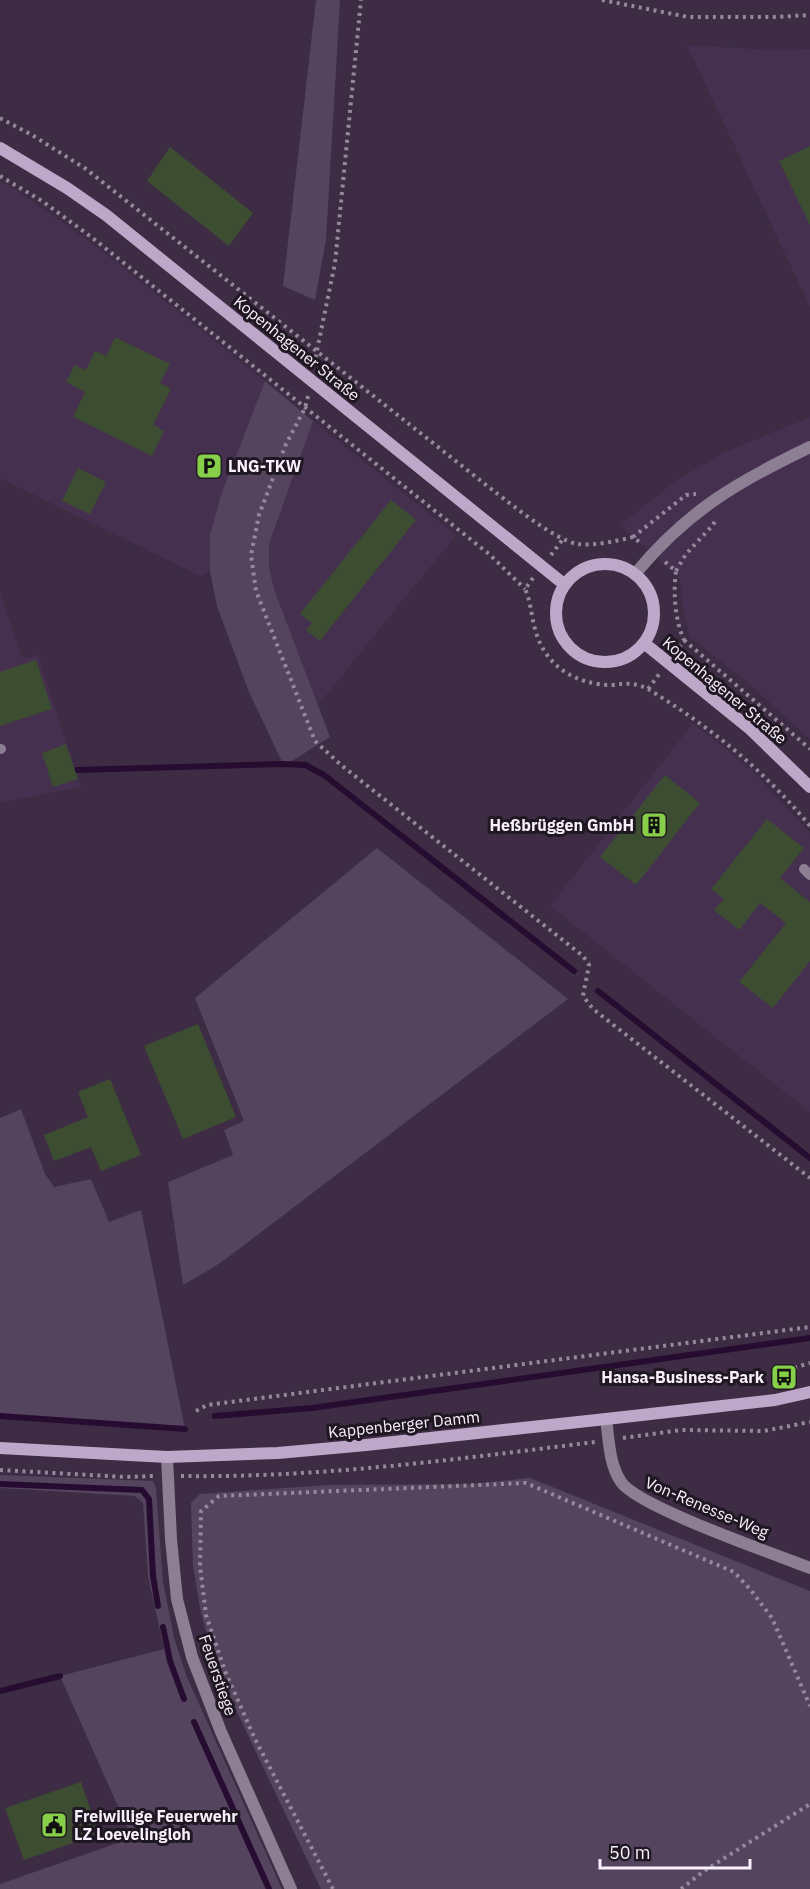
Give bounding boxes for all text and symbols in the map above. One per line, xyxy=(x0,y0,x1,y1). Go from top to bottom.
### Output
street label: Kopenhagener Straße xyxy=(230,291,364,405)
parking icon: LNG-TKW xyxy=(194,451,224,481)
place label: LNG-TKW xyxy=(228,456,302,476)
street label: Kopenhagener Straße xyxy=(659,632,792,748)
building icon: Heßbrüggen GmbH xyxy=(639,810,669,840)
place label: Heßbrüggen GmbH xyxy=(490,815,634,835)
bus stop icon: Hansa-Business-Park xyxy=(769,1362,799,1392)
place label: Hansa-Business-Park xyxy=(601,1367,765,1387)
street label: Kappenberger Damm xyxy=(327,1406,481,1442)
street label: Von-Renesse-Weg xyxy=(642,1472,772,1542)
street label: Feuerstiege xyxy=(195,1632,241,1718)
place label: Freiwillige Feuerwehr LZ Loevelingloh xyxy=(74,1806,238,1844)
public building icon: Freiwillige Feuerwehr LZ Loevelingloh xyxy=(39,1810,69,1840)
scale bar xyxy=(600,1832,750,1870)
text: 50 m xyxy=(609,1841,651,1864)

